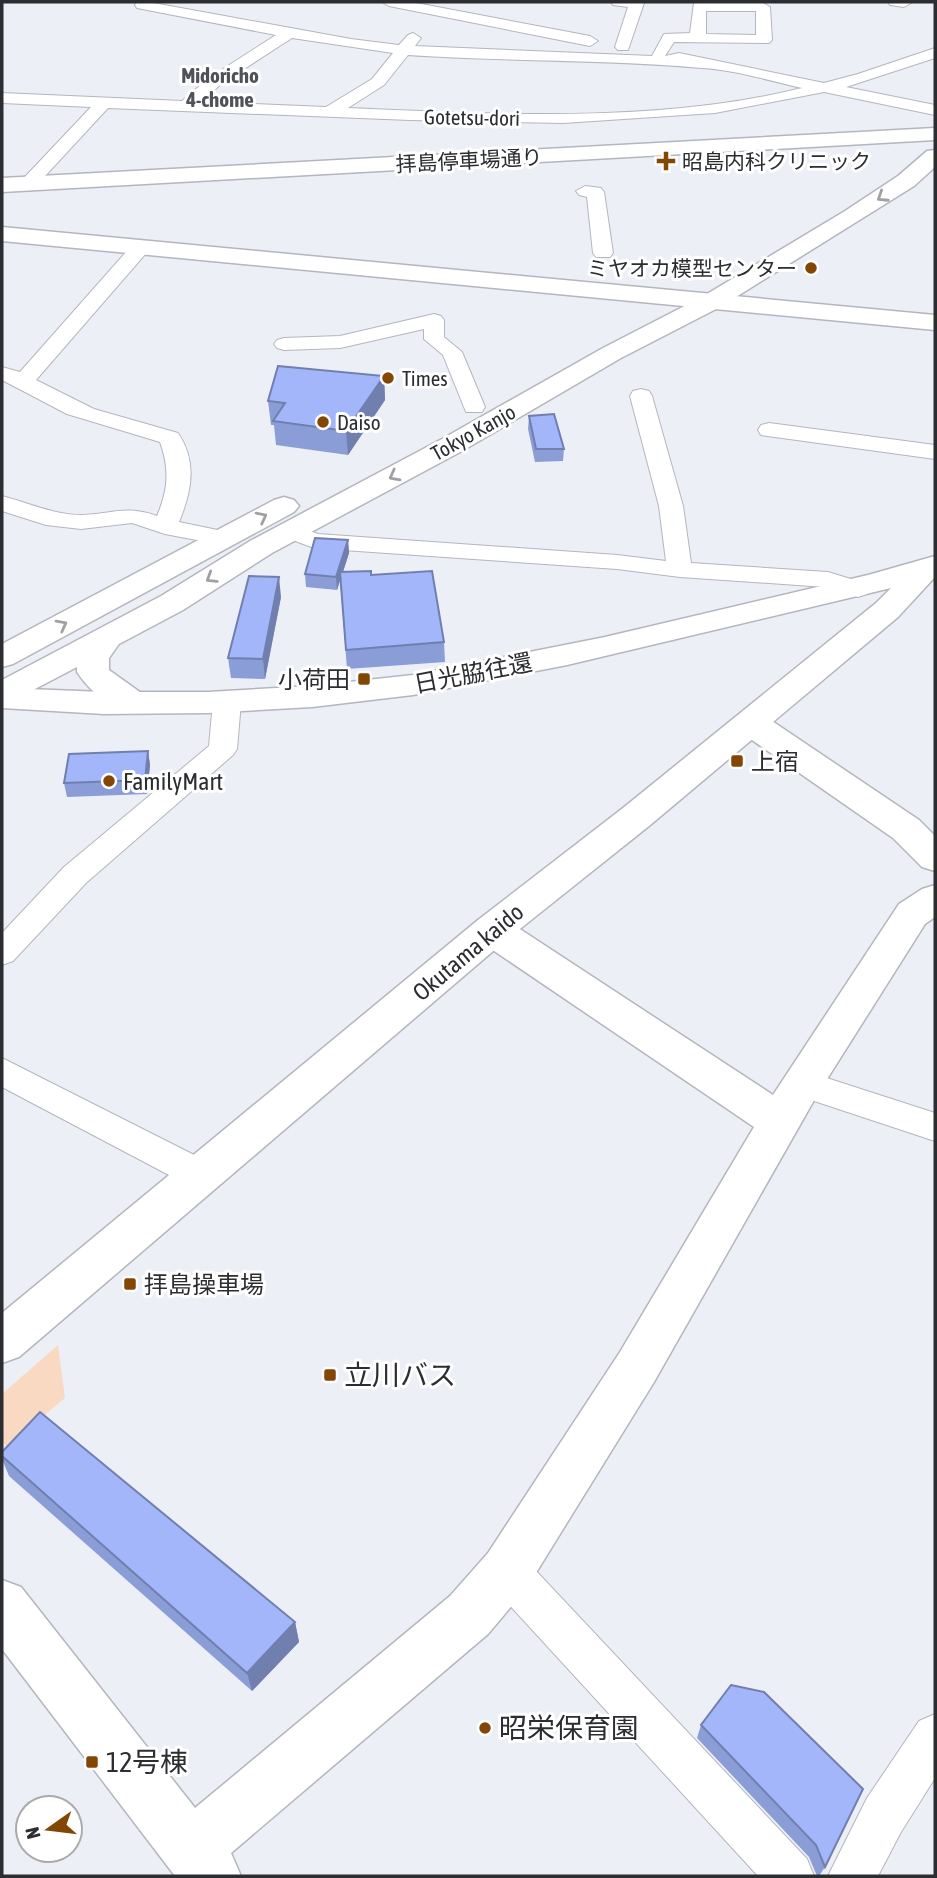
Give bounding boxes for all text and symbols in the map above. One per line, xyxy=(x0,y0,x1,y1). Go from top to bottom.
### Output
district label: Midoricho 4-chome xyxy=(181,63,259,111)
street label: Gotetsu-dori xyxy=(424,104,520,130)
street label: 拝島停車場通り xyxy=(395,144,543,176)
place label: 昭島内科クリニック xyxy=(682,149,871,173)
marker: 昭島内科クリニック xyxy=(656,151,676,171)
one-way arrow xyxy=(876,189,889,202)
place label: ミヤオカ模型センター xyxy=(587,256,797,280)
marker: ミヤオカ模型センター xyxy=(803,260,819,276)
place label: Times xyxy=(402,366,448,390)
marker: Times xyxy=(380,370,396,386)
street label: Tokyo Kanjo xyxy=(427,399,519,465)
place label: Daiso xyxy=(337,410,381,434)
marker: Daiso xyxy=(315,414,331,430)
one-way arrow xyxy=(389,468,401,481)
one-way arrow xyxy=(255,512,267,526)
one-way arrow xyxy=(206,570,219,583)
one-way arrow xyxy=(54,619,67,633)
street label: 日光脇往還 xyxy=(412,648,534,698)
place label: 小荷田 xyxy=(278,666,350,693)
marker: 小荷田 xyxy=(356,671,372,687)
place label: 上宿 xyxy=(751,748,799,775)
marker: 上宿 xyxy=(729,753,745,769)
place label: FamilyMart xyxy=(123,768,223,795)
marker: FamilyMart xyxy=(101,773,117,789)
street label: Okutama kaido xyxy=(407,898,529,1006)
place label: 拝島操車場 xyxy=(144,1271,264,1298)
marker: 拝島操車場 xyxy=(122,1276,138,1292)
place label: 立川バス xyxy=(344,1359,456,1391)
marker: 立川バス xyxy=(322,1367,338,1383)
place label: 昭栄保育園 xyxy=(499,1712,639,1744)
marker: 昭栄保育園 xyxy=(477,1720,493,1736)
place label: 12号棟 xyxy=(106,1746,188,1778)
marker: 12号棟 xyxy=(84,1754,100,1770)
north arrow xyxy=(14,1794,84,1864)
text: N xyxy=(20,1825,45,1841)

